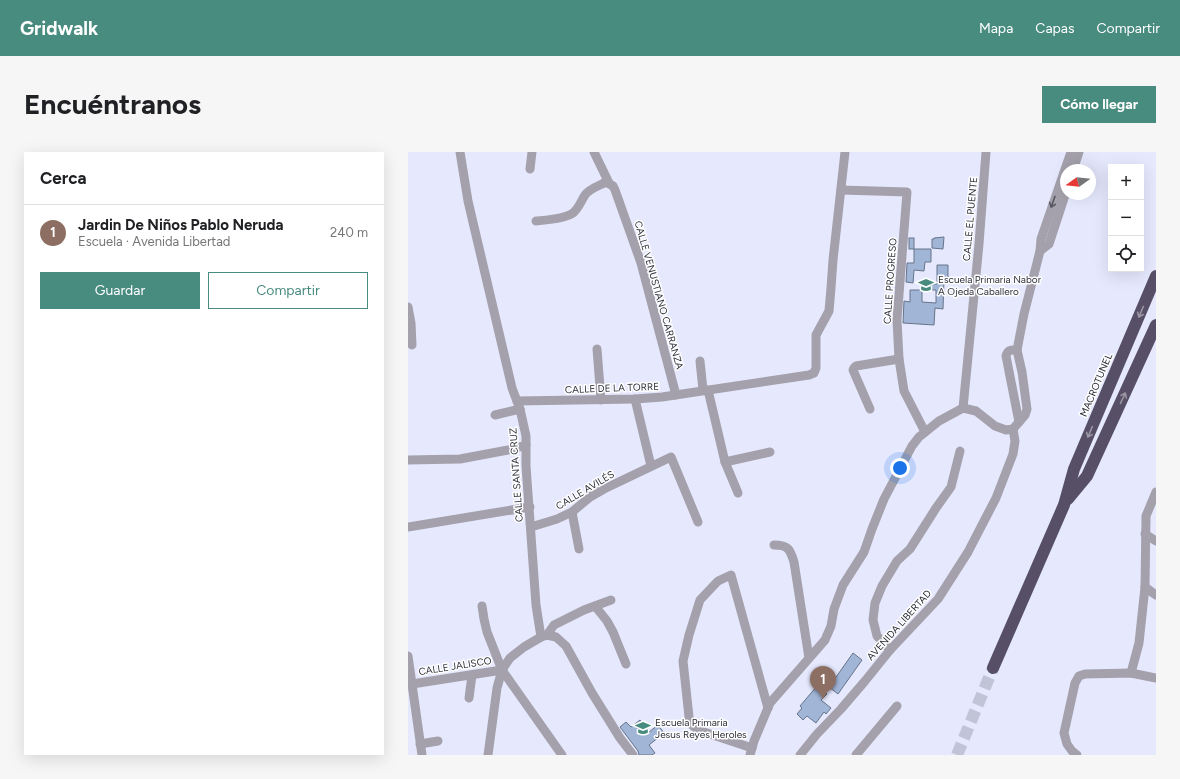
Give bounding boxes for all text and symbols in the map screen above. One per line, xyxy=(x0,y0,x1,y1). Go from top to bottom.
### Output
text: Gridwalk xyxy=(20,17,98,40)
text: Mapa xyxy=(979,20,1013,37)
text: Capas xyxy=(1035,20,1074,37)
text: Compartir xyxy=(1096,20,1160,37)
button: Cómo llegar xyxy=(1042,86,1156,123)
text: Encuéntranos xyxy=(24,87,201,121)
north arrow xyxy=(1060,164,1096,200)
map controls xyxy=(1108,164,1144,272)
button: + xyxy=(1108,164,1144,200)
text: Cerca xyxy=(40,168,87,188)
street label: CALLE EL PUENTE xyxy=(960,176,980,262)
one-way arrow xyxy=(1049,196,1057,208)
button: − xyxy=(1108,200,1144,236)
text: Jardin De Niños Pablo Neruda xyxy=(78,216,283,234)
street label: CALLE VENUSTIANO CARRANZA xyxy=(632,219,687,371)
text: 1 xyxy=(50,225,56,240)
text: 240 m xyxy=(330,225,368,240)
text: Escuela · Avenida Libertad xyxy=(78,234,230,249)
button: locate xyxy=(1108,236,1144,272)
street label: CALLE PROGRESO xyxy=(881,237,900,324)
button: Guardar xyxy=(40,272,200,309)
button: Compartir xyxy=(208,272,368,309)
place label: Escuela Primaria Nabor A Ojeda Caballero xyxy=(938,273,1042,298)
school or university icon: Escuela Primaria Nabor A Ojeda Caballero xyxy=(917,276,935,294)
one-way arrow xyxy=(1136,305,1144,317)
street label: MACROTUNEL xyxy=(1077,351,1116,419)
street label: CALLE DE LA TORRE xyxy=(565,380,659,396)
one-way arrow xyxy=(1120,392,1127,404)
one-way arrow xyxy=(1086,425,1093,437)
street label: CALLE SANTA CRUZ xyxy=(506,427,526,523)
your location xyxy=(890,458,910,478)
street label: CALLE AVILÉS xyxy=(553,467,617,513)
street label: AVENIDA LIBERTAD xyxy=(864,587,934,663)
street label: CALLE JALISCO xyxy=(418,654,493,678)
pin: 1 xyxy=(810,666,836,699)
place label: Escuela Primaria Jesus Reyes Heroles xyxy=(655,716,747,741)
school or university icon: Escuela Primaria Jesus Reyes Heroles xyxy=(634,719,652,737)

